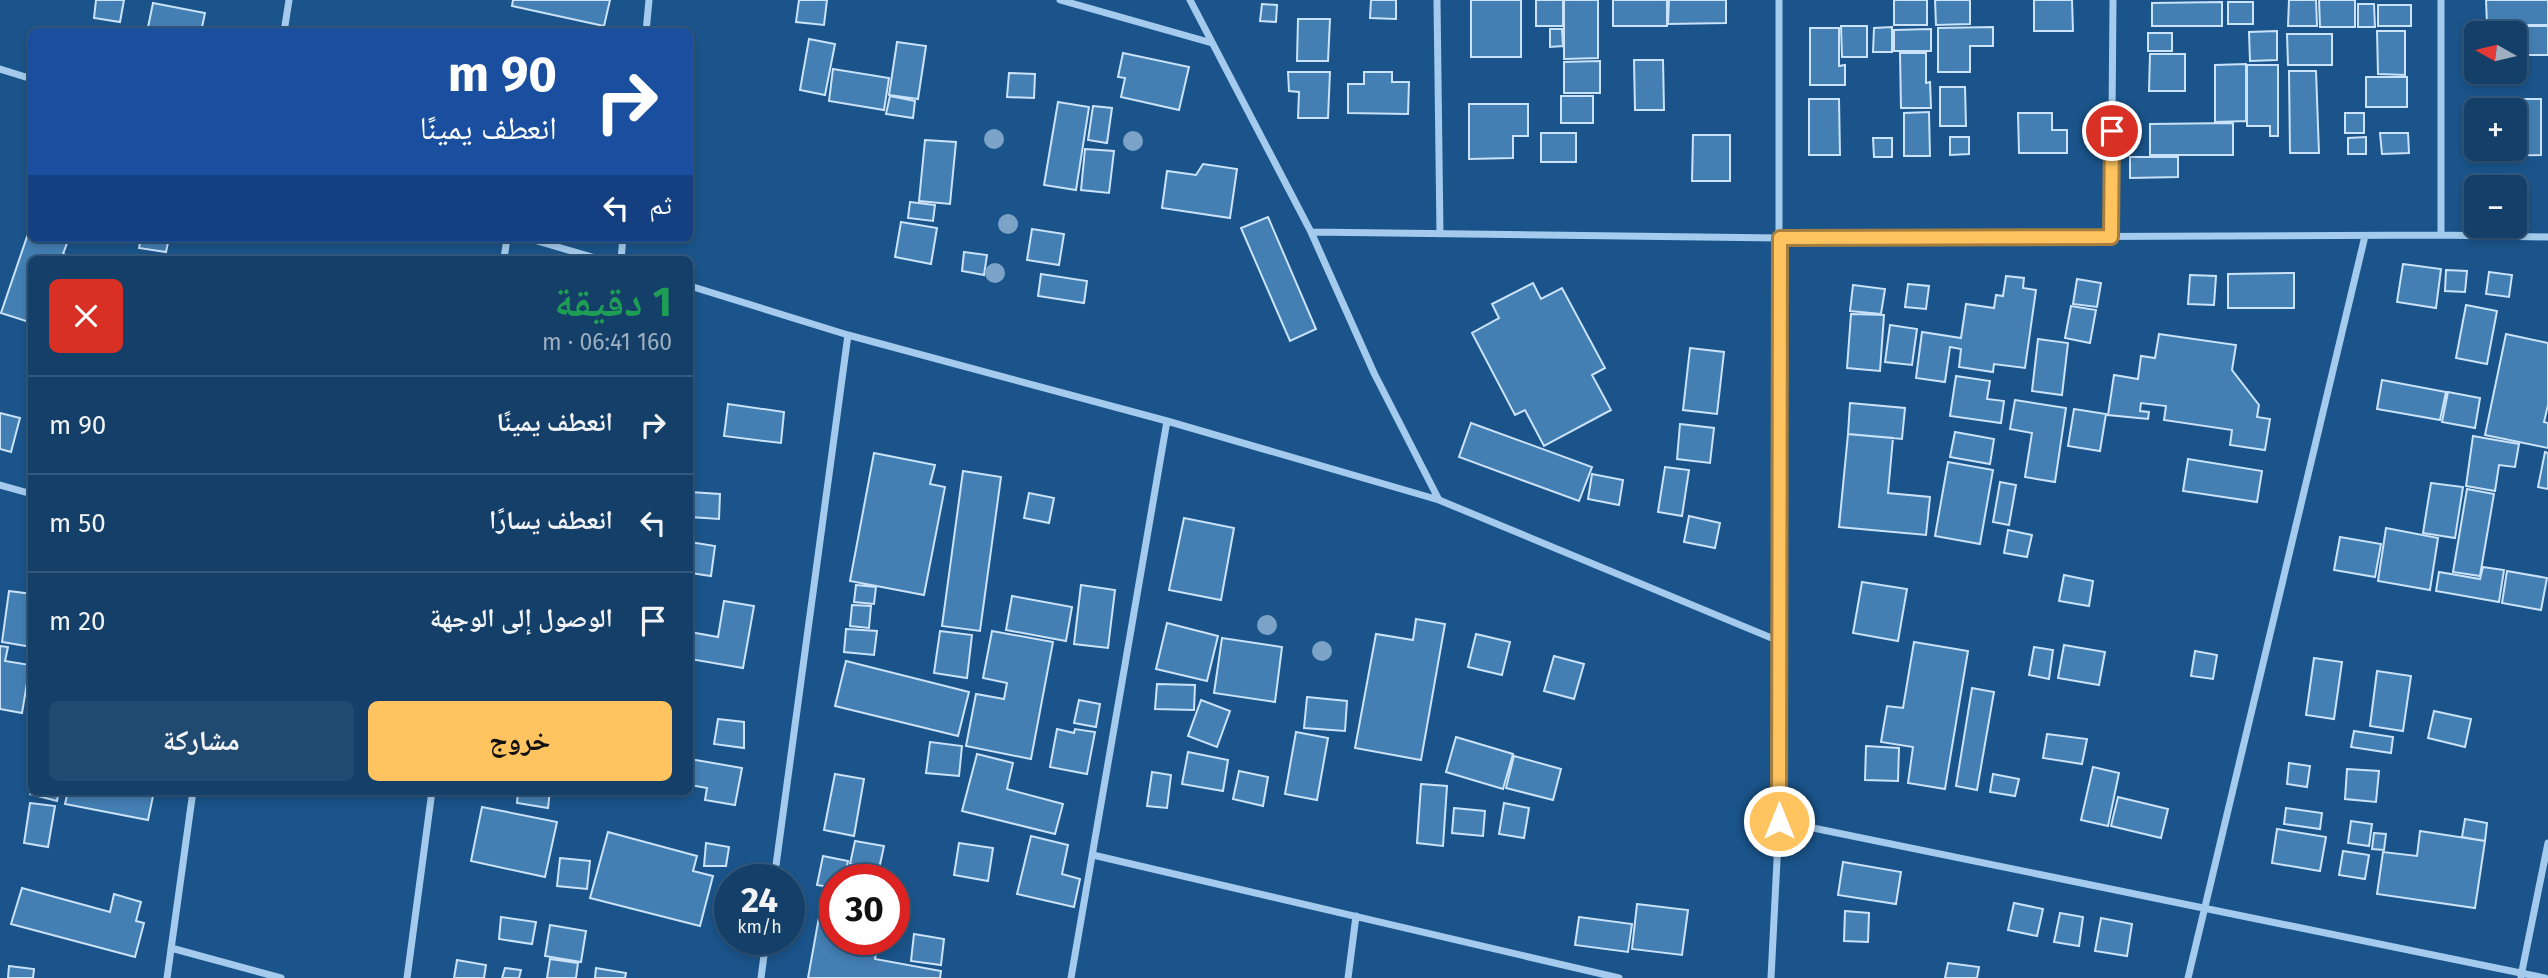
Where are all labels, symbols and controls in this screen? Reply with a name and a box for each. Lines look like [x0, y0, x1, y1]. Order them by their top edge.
north arrow [2464, 21, 2527, 84]
map controls [2464, 21, 2527, 238]
text: 90 m [448, 45, 557, 104]
icon: right [581, 56, 672, 147]
button: + [2464, 98, 2527, 161]
pin [2082, 101, 2142, 161]
text: انعطف يمينًا [419, 109, 557, 147]
icon: arrive [2093, 112, 2131, 150]
button: − [2464, 175, 2527, 238]
icon: left [597, 189, 635, 227]
text: ثم [649, 190, 672, 221]
text: 1 دقيقة [554, 277, 672, 327]
button: close [49, 279, 123, 353]
text: 160 m · 06:41 [542, 328, 672, 356]
icon: right [634, 406, 672, 444]
text: انعطف يمينًا [497, 407, 613, 438]
text: 90 m [49, 410, 106, 441]
icon: left [634, 504, 672, 542]
text: انعطف يسارًا [489, 505, 613, 536]
text: 50 m [49, 508, 106, 539]
icon: arrive [634, 602, 672, 640]
text: الوصول إلى الوجهة [430, 603, 613, 634]
text: 20 m [49, 606, 106, 637]
button: مشاركة [49, 701, 354, 781]
button: خروج [368, 701, 672, 781]
position arrow [1742, 784, 1816, 858]
speed limit sign: 30 [819, 864, 910, 955]
text: 24 [741, 879, 778, 921]
text: km/h [737, 916, 782, 938]

